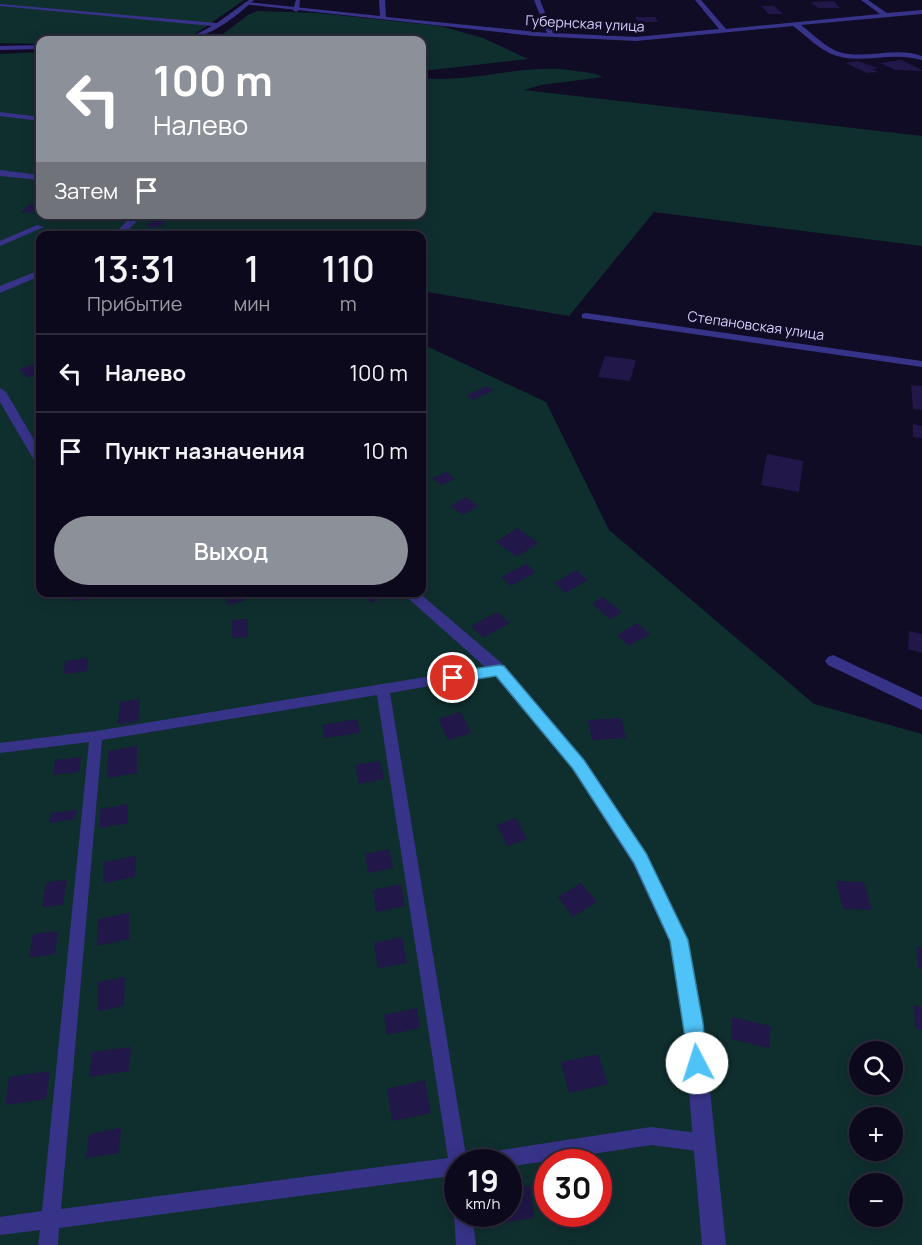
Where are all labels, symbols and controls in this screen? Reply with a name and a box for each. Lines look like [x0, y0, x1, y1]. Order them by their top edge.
street label: Губернская улица [525, 10, 645, 36]
text: 100 m [153, 51, 273, 109]
icon: left [54, 60, 132, 138]
text: Налево [153, 106, 248, 143]
icon: arrive [130, 174, 163, 207]
text: Затем [54, 176, 118, 206]
text: 13:31 [93, 244, 176, 293]
text: 1 [244, 244, 259, 293]
text: 110 [321, 244, 375, 293]
text: Прибытие [87, 290, 182, 317]
text: мин [233, 290, 270, 317]
text: m [340, 290, 357, 317]
street label: Степановская улица [687, 306, 825, 344]
icon: left [54, 357, 87, 390]
text: Налево [105, 358, 186, 388]
text: 100 m [350, 358, 408, 388]
icon: arrive [54, 435, 87, 468]
text: Пункт назначения [105, 436, 305, 466]
text: 10 m [363, 436, 408, 466]
button: Выход [54, 516, 408, 585]
pin [427, 652, 478, 703]
icon: arrive [436, 661, 469, 694]
position arrow [665, 1031, 729, 1095]
map controls [849, 1041, 903, 1227]
button: search [849, 1041, 903, 1095]
button: + [849, 1107, 903, 1161]
speed limit sign: 30 [534, 1149, 612, 1227]
text: 19 [467, 1160, 499, 1201]
button: − [849, 1173, 903, 1227]
text: km/h [466, 1193, 500, 1214]

